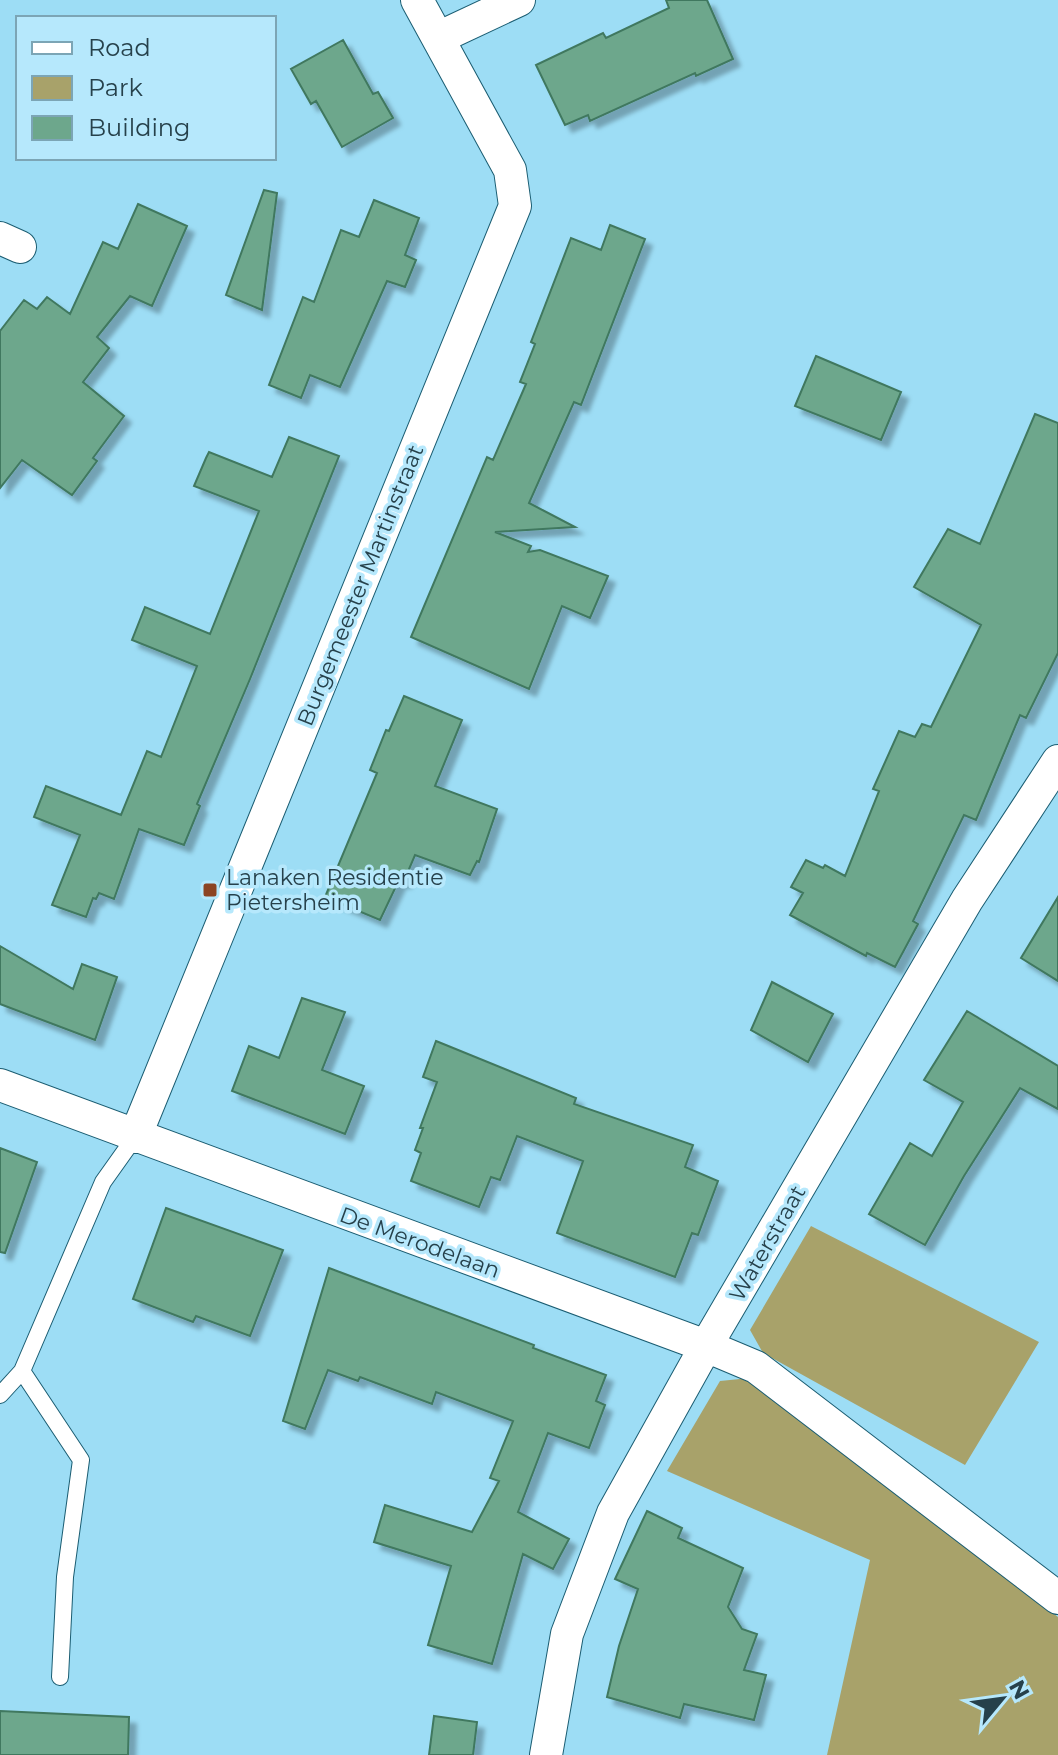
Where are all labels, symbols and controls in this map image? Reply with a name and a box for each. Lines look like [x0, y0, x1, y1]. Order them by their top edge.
legend [16, 16, 276, 160]
text: Road [88, 33, 151, 62]
text: Park [88, 73, 143, 102]
text: Building [88, 113, 191, 142]
street label: Burgemeester Martinstraat [292, 441, 429, 730]
place label: Lanaken Residentie Pietersheim [226, 864, 443, 916]
marker: Lanaken Residentie Pietersheim [201, 881, 219, 899]
street label: Waterstraat [723, 1180, 811, 1306]
street label: De Merodelaan [336, 1201, 504, 1284]
north arrow [962, 1659, 1042, 1739]
text: N [1003, 1675, 1035, 1704]

